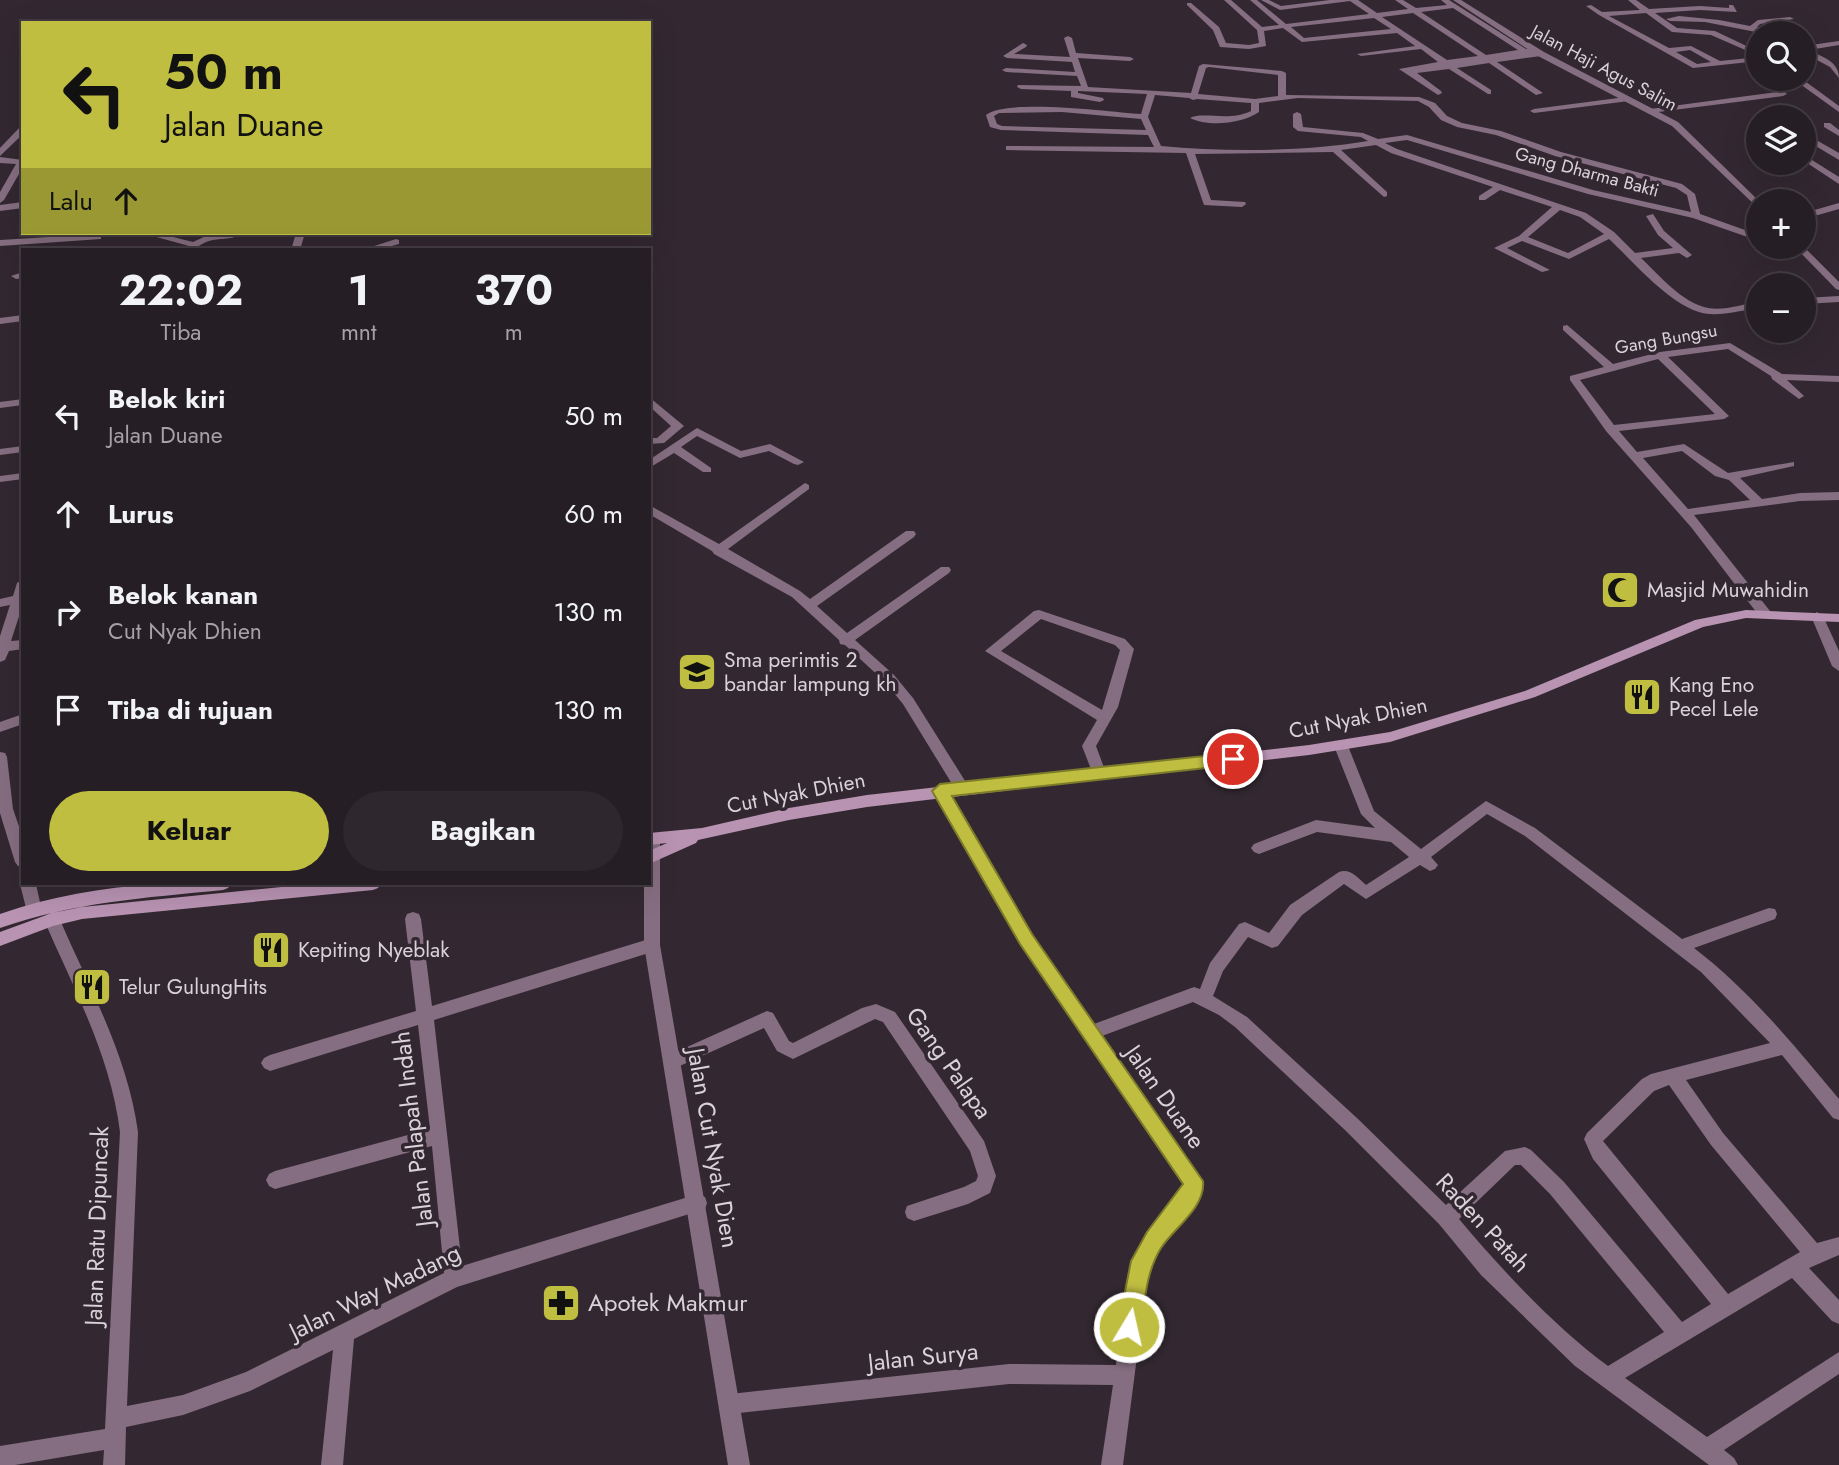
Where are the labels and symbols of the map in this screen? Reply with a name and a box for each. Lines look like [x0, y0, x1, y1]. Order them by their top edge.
street label: Jalan Haji Agus Salim [1524, 17, 1682, 118]
street label: Gang Dharma Bakti [1512, 140, 1662, 204]
street label: Gang Bungsu [1613, 317, 1719, 361]
mosque icon: Masjid Muwahidin [1599, 569, 1641, 611]
place label: Masjid Muwahidin [1647, 575, 1809, 605]
place label: Sma perimtis 2 bandar lampung kh [724, 645, 897, 699]
school or university icon: Sma perimtis 2 bandar lampung kh [676, 651, 718, 693]
place label: Kang Eno Pecel Lele [1669, 670, 1759, 724]
restaurant icon: Kang Eno Pecel Lele [1621, 676, 1663, 718]
street label: Cut Nyak Dhien [1286, 690, 1430, 746]
pin [1203, 729, 1263, 789]
street label: Cut Nyak Dhien [724, 765, 868, 821]
restaurant icon: Kepiting Nyeblak [250, 929, 292, 971]
place label: Kepiting Nyeblak [298, 935, 450, 965]
restaurant icon: Telur GulungHits [71, 966, 113, 1008]
place label: Telur GulungHits [119, 972, 267, 1002]
street label: Gang Palapa [898, 999, 1001, 1126]
street label: Jalan Palapah Indah [383, 1029, 442, 1232]
street label: Jalan Duane [1115, 1035, 1214, 1156]
street label: Jalan Cut Nyak Dien [678, 1042, 748, 1250]
street label: Jalan Ratu Dipuncak [75, 1125, 117, 1329]
street label: Raden Patah [1428, 1165, 1539, 1280]
street label: Jalan Way Madang [280, 1235, 467, 1350]
pharmacy icon: Apotek Makmur [540, 1282, 582, 1324]
place label: Apotek Makmur [588, 1285, 748, 1320]
position arrow [1092, 1290, 1166, 1364]
street label: Jalan Surya [863, 1333, 980, 1380]

